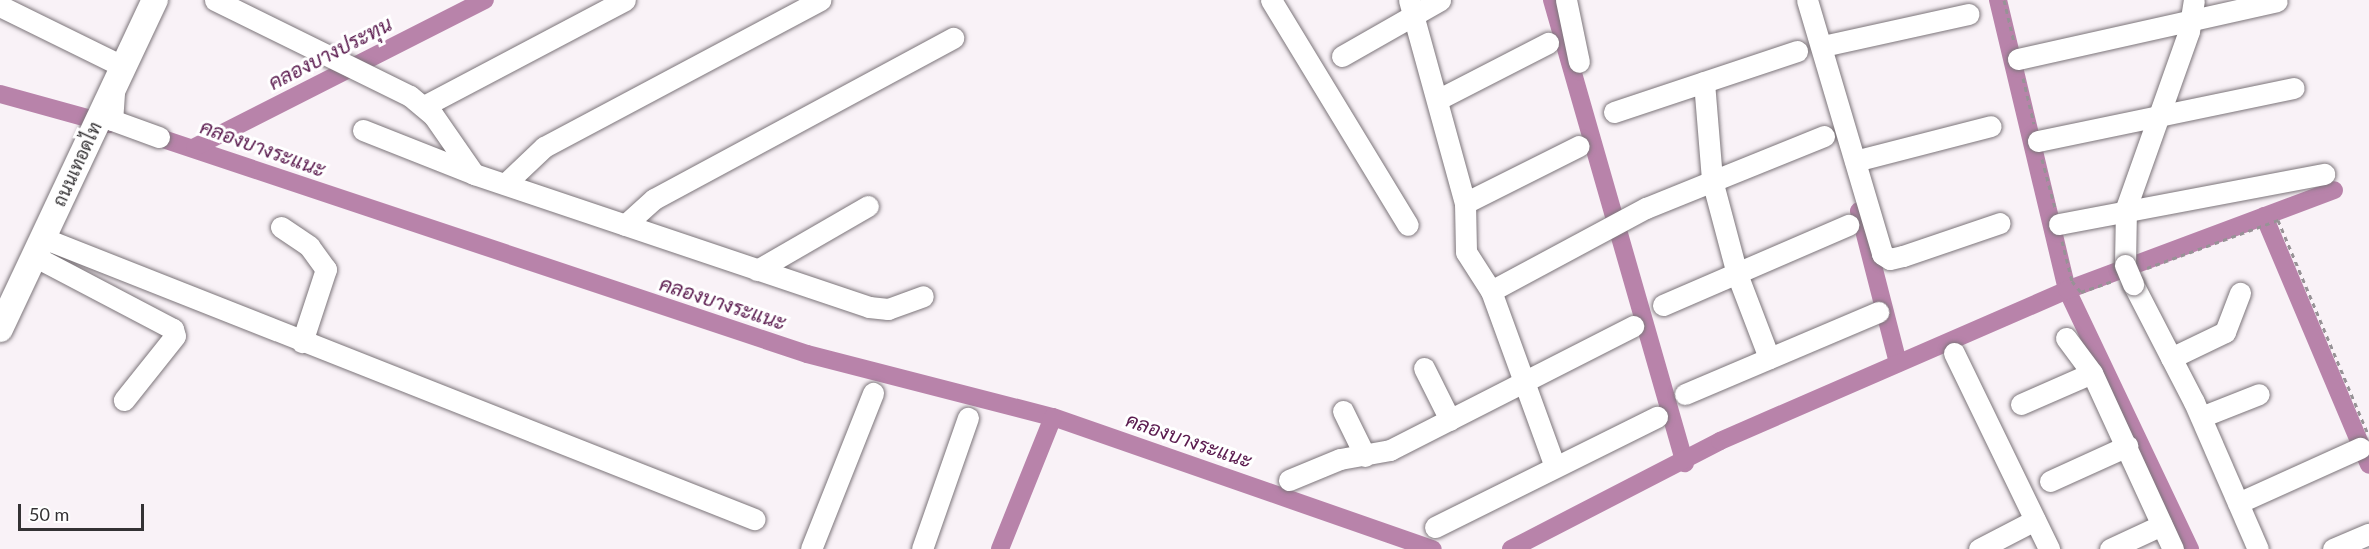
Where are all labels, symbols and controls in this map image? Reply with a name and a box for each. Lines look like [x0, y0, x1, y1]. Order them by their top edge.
water label: คลองบางประทุน [264, 12, 396, 94]
water label: คลองบางระแนะ [197, 114, 329, 182]
street label: ถนนเทอดไท [48, 118, 106, 210]
water label: คลองบางระแนะ [657, 271, 789, 335]
water label: คลองบางระแนะ [1123, 407, 1255, 473]
scale bar [21, 492, 147, 530]
text: 50 m [29, 503, 69, 525]

